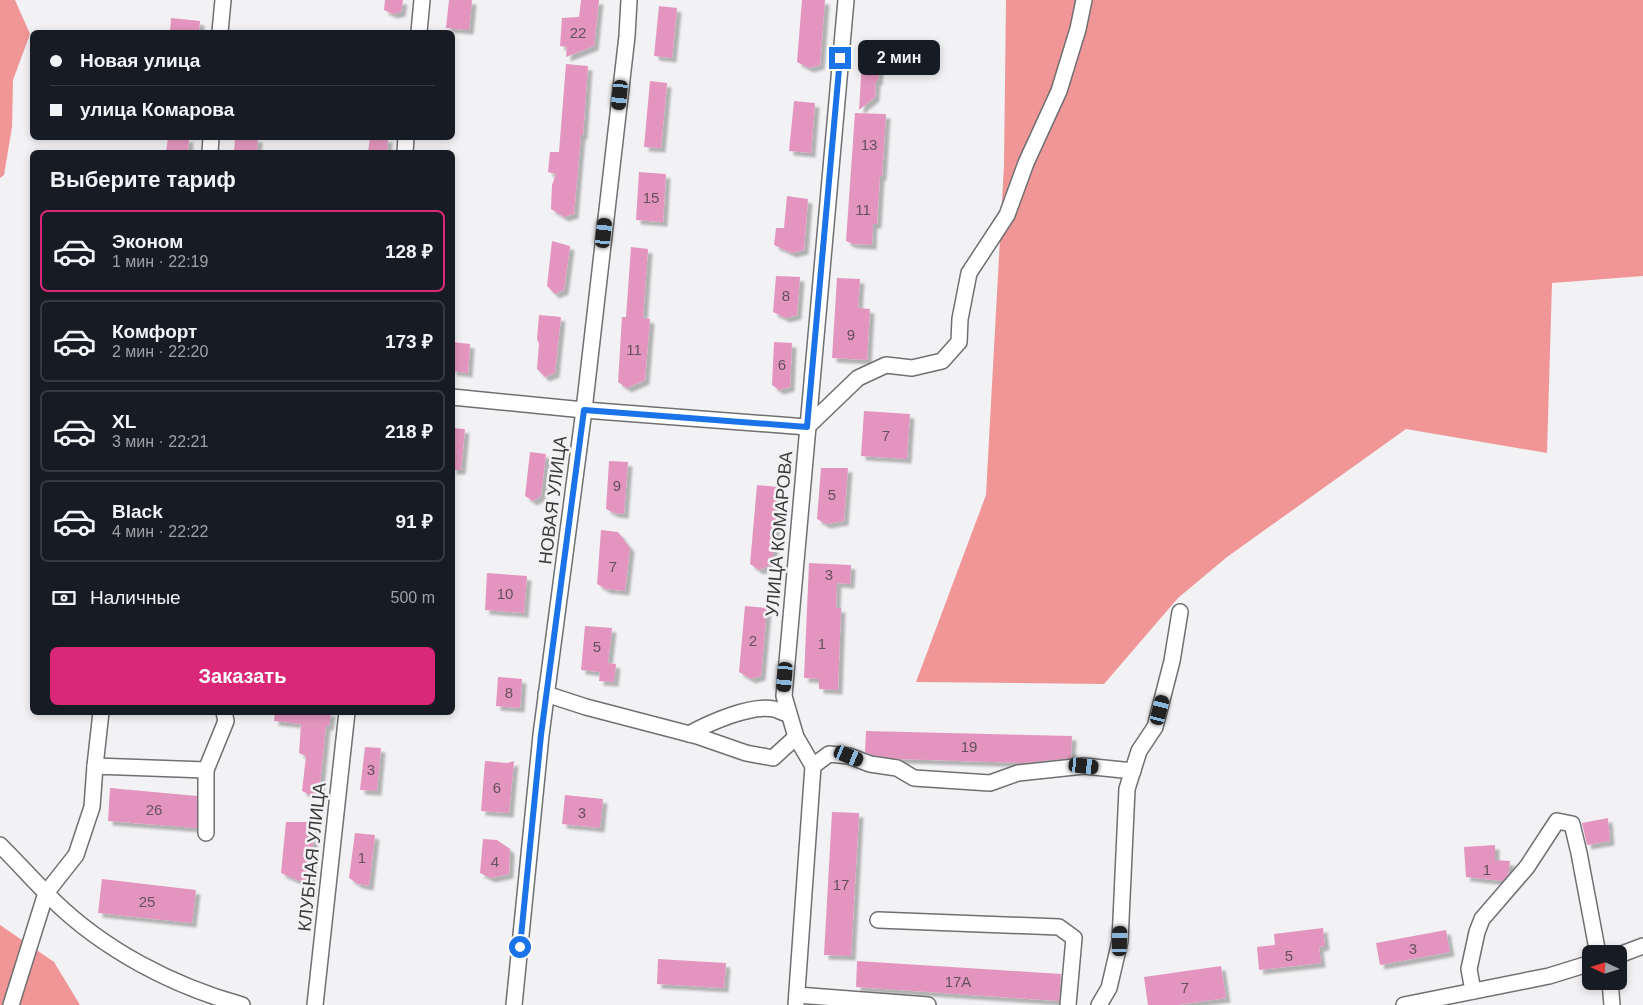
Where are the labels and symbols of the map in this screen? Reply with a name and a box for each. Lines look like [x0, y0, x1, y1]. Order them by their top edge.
house number: 22 [570, 24, 586, 41]
callout: 2 мин [858, 40, 940, 76]
route end [829, 47, 851, 69]
car [610, 79, 629, 111]
house number: 13 [861, 136, 877, 153]
house number: 15 [643, 189, 659, 206]
house number: 11 [855, 201, 871, 218]
car [594, 217, 613, 249]
house number: 8 [782, 287, 790, 304]
house number: 9 [847, 326, 855, 343]
house number: 11 [626, 341, 642, 358]
house number: 6 [778, 356, 786, 373]
house number: 7 [882, 427, 890, 444]
street label: НОВАЯ УЛИЦА [535, 435, 571, 565]
street label: УЛИЦА КОМАРОВА [762, 450, 796, 618]
house number: 9 [613, 477, 621, 494]
house number: 5 [828, 486, 836, 503]
house number: 7 [609, 558, 617, 575]
house number: 3 [825, 566, 833, 583]
house number: 10 [497, 585, 513, 602]
house number: 2 [749, 632, 757, 649]
house number: 1 [818, 635, 826, 652]
house number: 5 [593, 638, 601, 655]
car [776, 661, 793, 693]
house number: 8 [505, 684, 513, 701]
car [1149, 694, 1170, 726]
house number: 19 [961, 738, 977, 755]
car [832, 743, 865, 769]
car [1068, 757, 1099, 775]
house number: 3 [367, 761, 375, 778]
house number: 6 [493, 779, 501, 796]
street label: КЛУБНАЯ УЛИЦА [294, 782, 330, 932]
house number: 26 [146, 801, 162, 818]
house number: 3 [578, 804, 586, 821]
house number: 1 [358, 849, 366, 866]
house number: 4 [491, 853, 499, 870]
house number: 1 [1483, 861, 1491, 878]
house number: 17 [833, 876, 849, 893]
house number: 25 [139, 893, 155, 910]
car [1111, 926, 1128, 956]
route start [509, 936, 531, 958]
house number: 3 [1409, 940, 1417, 957]
north arrow [1582, 945, 1628, 990]
house number: 5 [1285, 947, 1293, 964]
house number: 17А [945, 973, 971, 990]
house number: 7 [1181, 979, 1189, 996]

